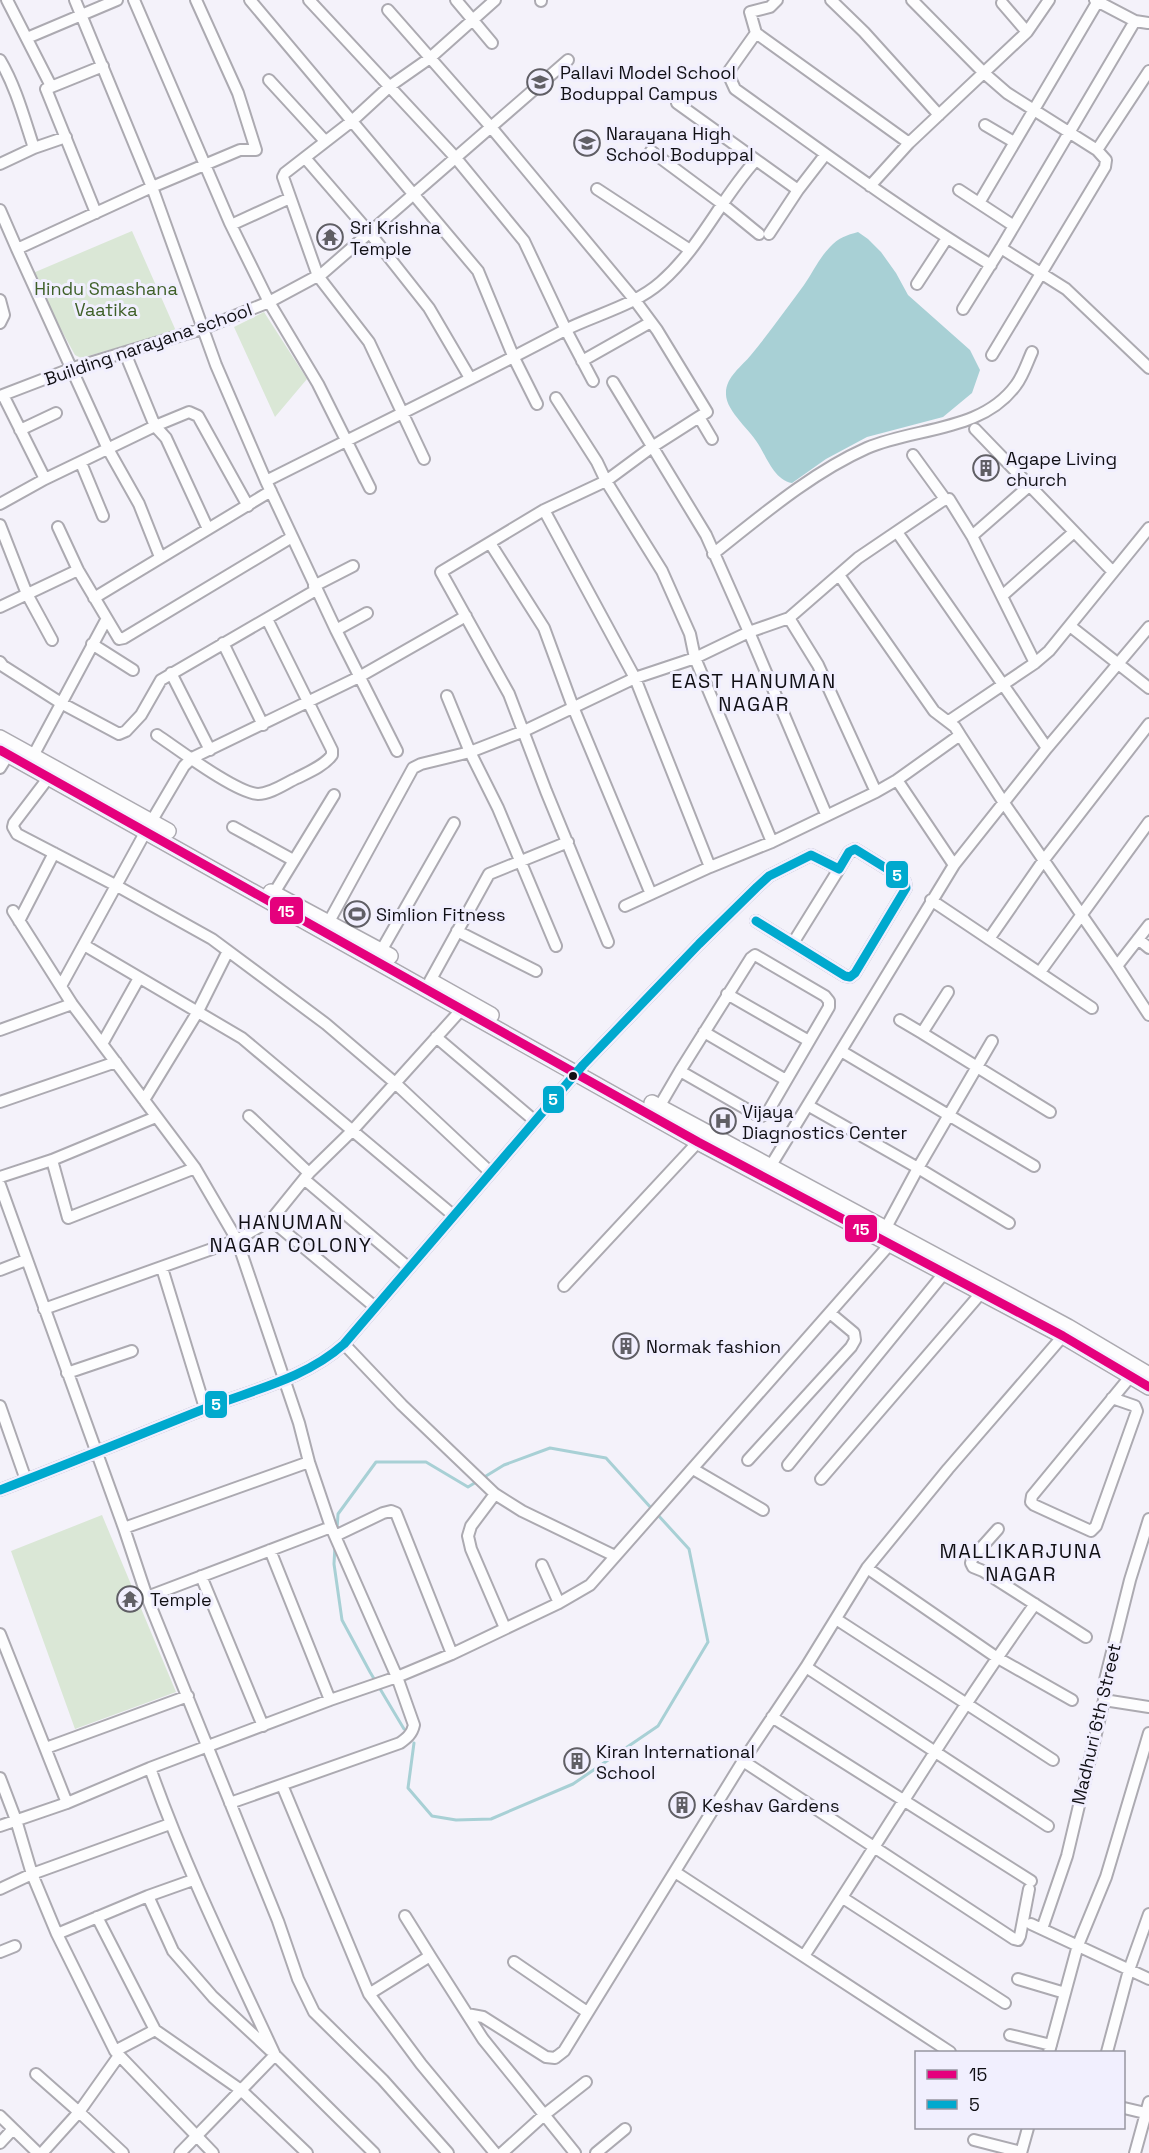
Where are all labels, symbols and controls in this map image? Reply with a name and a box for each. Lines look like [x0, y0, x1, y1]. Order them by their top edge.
place label: Pallavi Model School Boduppal Campus [560, 61, 736, 105]
school or university icon: Pallavi Model School Boduppal Campus [525, 67, 555, 97]
place label: Narayana High School Boduppal [606, 122, 754, 166]
school or university icon: Narayana High School Boduppal [572, 128, 602, 158]
place label: Sri Krishna Temple [350, 216, 441, 260]
temple icon: Sri Krishna Temple [315, 222, 345, 252]
park label: Hindu Smashana Vaatika [34, 277, 178, 321]
street label: Building narayana school [41, 298, 255, 390]
place label: Agape Living church [1006, 447, 1117, 491]
building icon: Agape Living church [971, 453, 1001, 483]
district label: EAST HANUMAN NAGAR [671, 668, 837, 717]
line badge: 5 [885, 860, 909, 889]
text: 5 [892, 865, 902, 886]
line badge: 15 [269, 896, 304, 925]
sports icon: Simlion Fitness [342, 899, 372, 929]
text: 15 [278, 901, 295, 922]
place label: Simlion Fitness [376, 903, 506, 926]
unlabelled marker [567, 1070, 579, 1082]
line badge: 5 [542, 1085, 565, 1114]
text: 5 [548, 1089, 558, 1110]
place label: Vijaya Diagnostics Center [742, 1100, 908, 1144]
hospital icon: Vijaya Diagnostics Center [708, 1106, 738, 1136]
district label: HANUMAN NAGAR COLONY [210, 1209, 372, 1258]
line badge: 15 [844, 1214, 878, 1243]
text: 15 [853, 1219, 870, 1240]
building icon: Normak fashion [611, 1331, 641, 1361]
place label: Normak fashion [646, 1335, 781, 1358]
line badge: 5 [204, 1390, 228, 1419]
text: 5 [211, 1394, 221, 1415]
district label: MALLIKARJUNA NAGAR [939, 1538, 1103, 1587]
temple icon: Temple [115, 1584, 145, 1614]
place label: Temple [150, 1588, 212, 1611]
street label: Madhuri 6th Street [1066, 1641, 1126, 1807]
place label: Kiran International School [596, 1740, 755, 1784]
building icon: Kiran International School [562, 1746, 592, 1776]
building icon: Keshav Gardens [667, 1790, 697, 1820]
place label: Keshav Gardens [702, 1794, 839, 1817]
legend [915, 2051, 1125, 2129]
text: 15 [969, 2063, 987, 2086]
text: 5 [969, 2093, 980, 2116]

